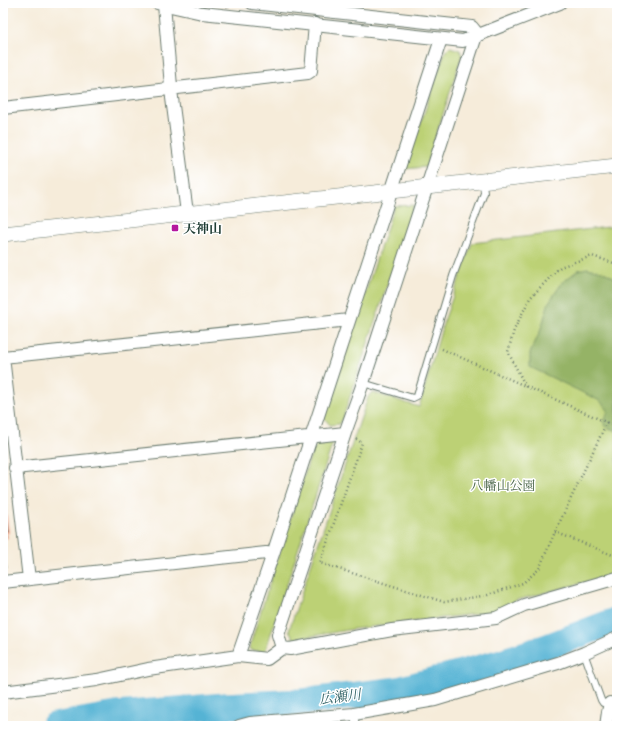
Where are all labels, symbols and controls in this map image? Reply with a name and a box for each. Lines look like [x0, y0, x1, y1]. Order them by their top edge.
place label: 天神山 [183, 221, 222, 236]
marker: 天神山 [170, 223, 180, 233]
park label: 八幡山公園 [470, 478, 536, 493]
water label: 広瀬川 [318, 686, 364, 708]

